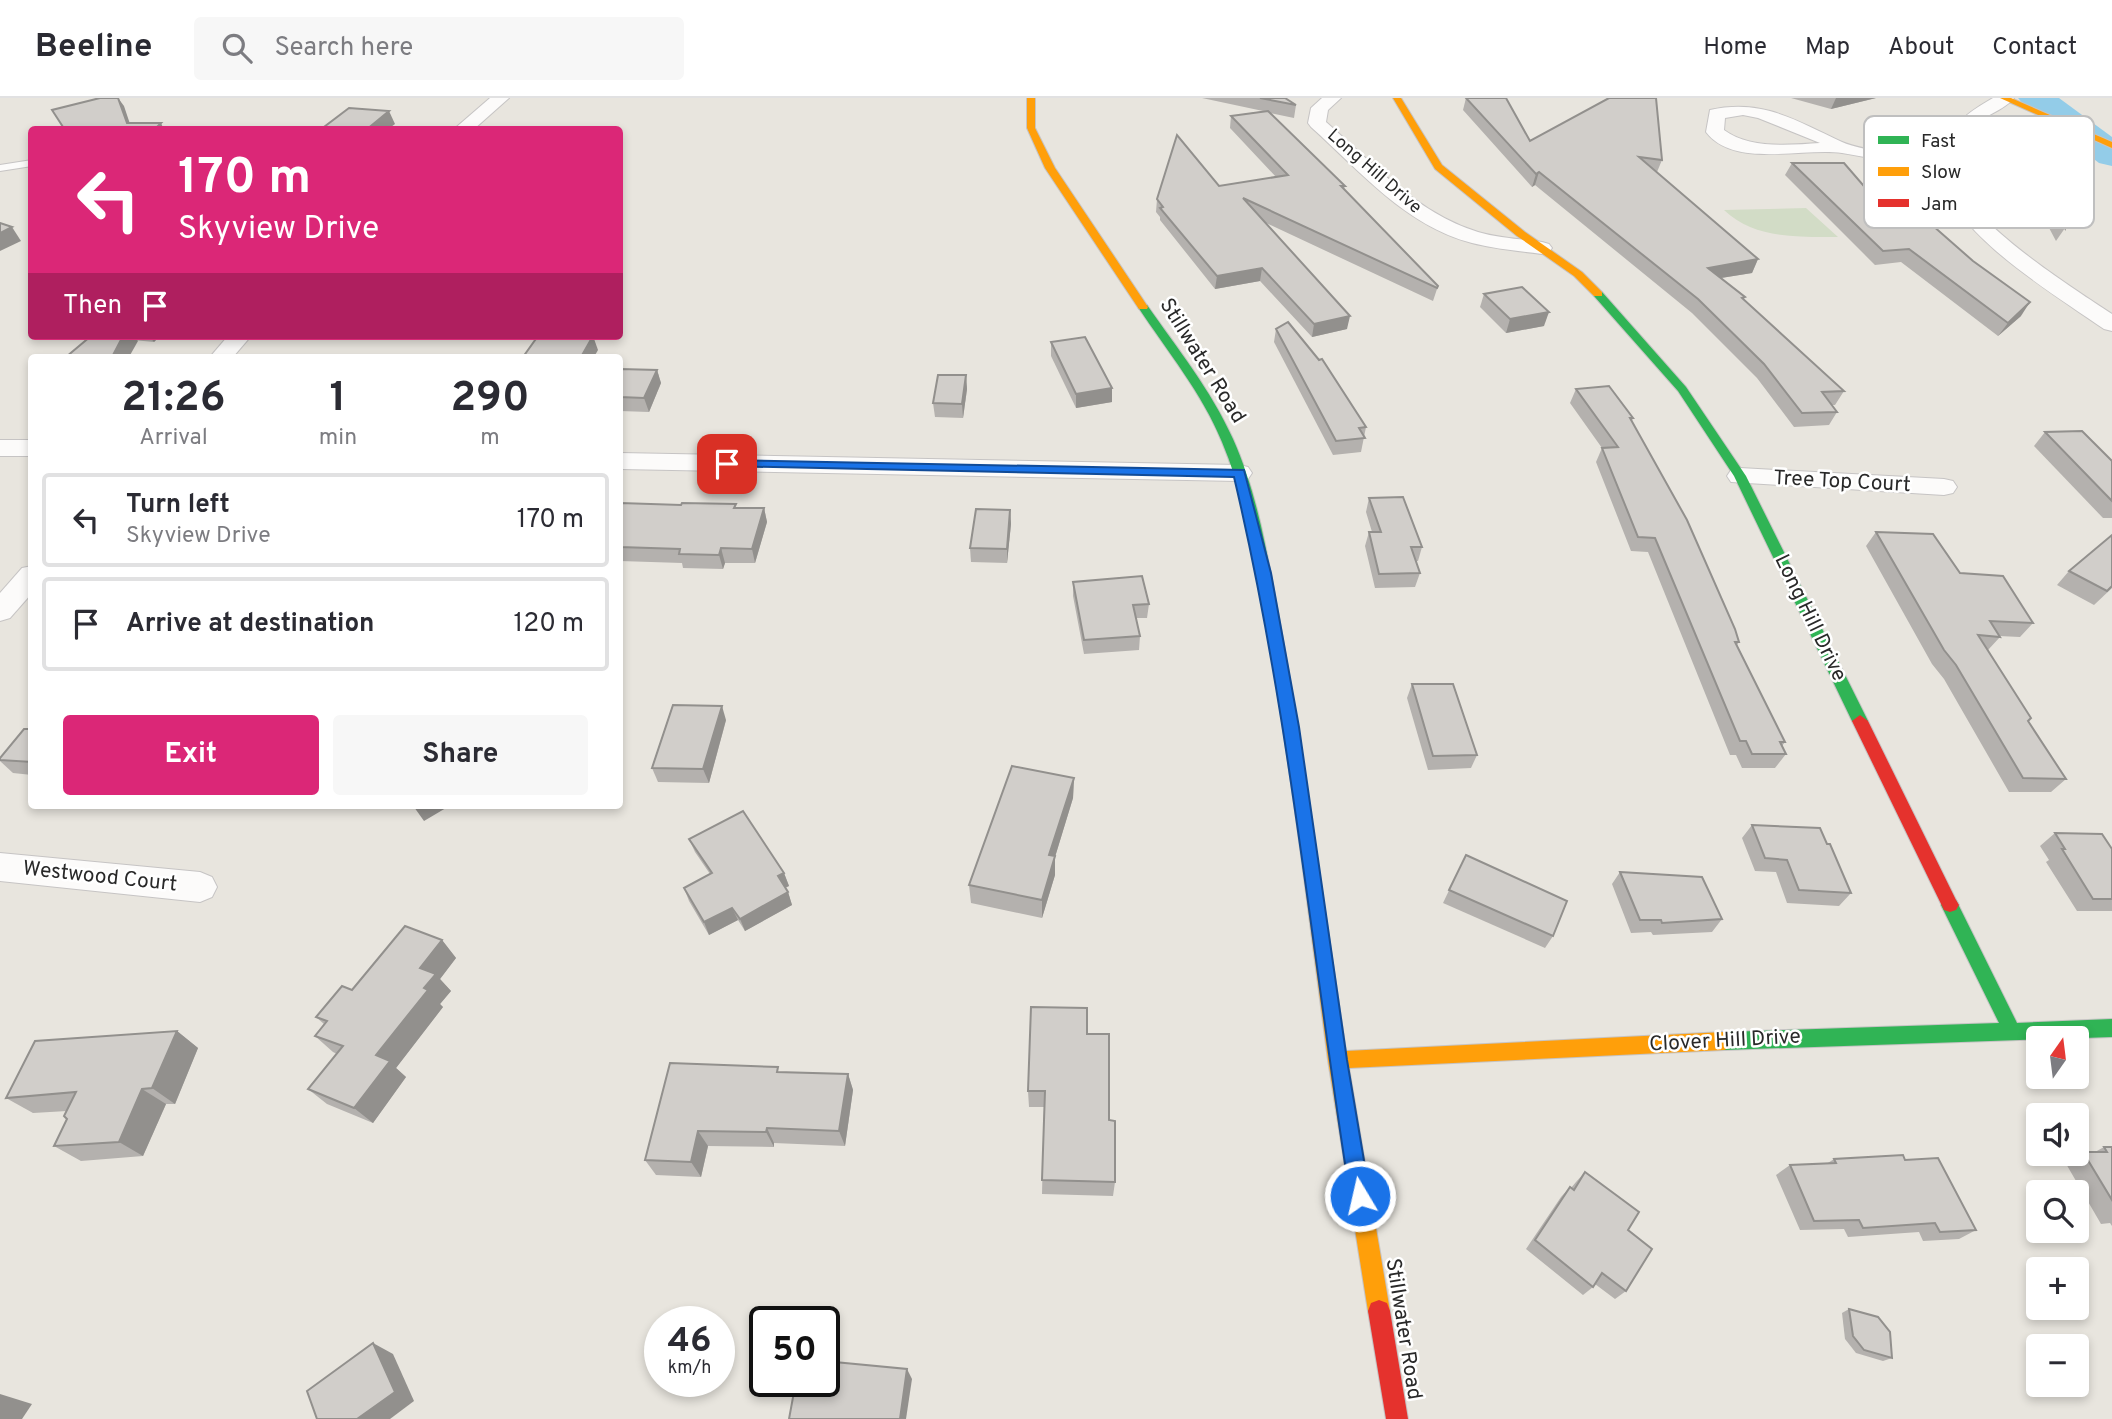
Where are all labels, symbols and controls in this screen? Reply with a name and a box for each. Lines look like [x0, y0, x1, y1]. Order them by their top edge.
search box [194, 17, 684, 80]
text: Beeline [35, 27, 152, 69]
icon: search [218, 29, 256, 67]
text: Search here [274, 32, 413, 65]
text: Home [1703, 33, 1767, 63]
text: Map [1805, 33, 1850, 63]
text: About [1888, 33, 1954, 63]
text: Contact [1992, 33, 2077, 63]
legend [1864, 116, 2094, 228]
street label: Long Hill Drive [1322, 125, 1426, 219]
text: Fast [1921, 130, 1956, 154]
text: 170 m [178, 149, 311, 211]
icon: left [63, 154, 154, 245]
text: Slow [1921, 161, 1961, 185]
text: Jam [1921, 193, 1958, 217]
text: Skyview Drive [178, 210, 379, 250]
icon: arrive [136, 287, 174, 325]
text: Then [63, 290, 122, 323]
street label: Stillwater Road [1153, 293, 1251, 429]
text: 21:26 [121, 373, 226, 426]
text: 1 [330, 373, 346, 426]
text: 290 [450, 373, 530, 426]
text: Arrival [139, 424, 208, 453]
text: min [319, 424, 357, 453]
text: m [480, 424, 500, 453]
pin [697, 434, 757, 494]
icon: arrive [708, 445, 746, 483]
street label: Tree Top Court [1773, 465, 1911, 499]
text: Turn left [126, 489, 230, 522]
icon: left [67, 501, 105, 539]
text: 170 m [517, 504, 584, 537]
text: Skyview Drive [126, 522, 271, 551]
street label: Long Hill Drive [1768, 550, 1852, 686]
icon: arrive [67, 605, 105, 643]
text: Arrive at destination [126, 608, 374, 641]
text: 120 m [514, 608, 584, 641]
button: Exit [63, 715, 319, 795]
button: Share [333, 715, 588, 795]
street label: Westwood Court [22, 855, 178, 899]
street label: Clover Hill Drive [1649, 1024, 1801, 1058]
north arrow [2026, 1026, 2090, 1088]
map controls [2026, 1026, 2089, 1397]
button: sound [2026, 1103, 2089, 1166]
position arrow [1323, 1159, 1397, 1233]
button: search [2026, 1180, 2089, 1243]
street label: Stillwater Road [1379, 1256, 1427, 1402]
button: + [2026, 1257, 2089, 1320]
speed limit sign: 50 [749, 1306, 840, 1397]
text: 46 [668, 1320, 712, 1364]
button: − [2026, 1334, 2089, 1397]
text: km/h [668, 1357, 711, 1380]

